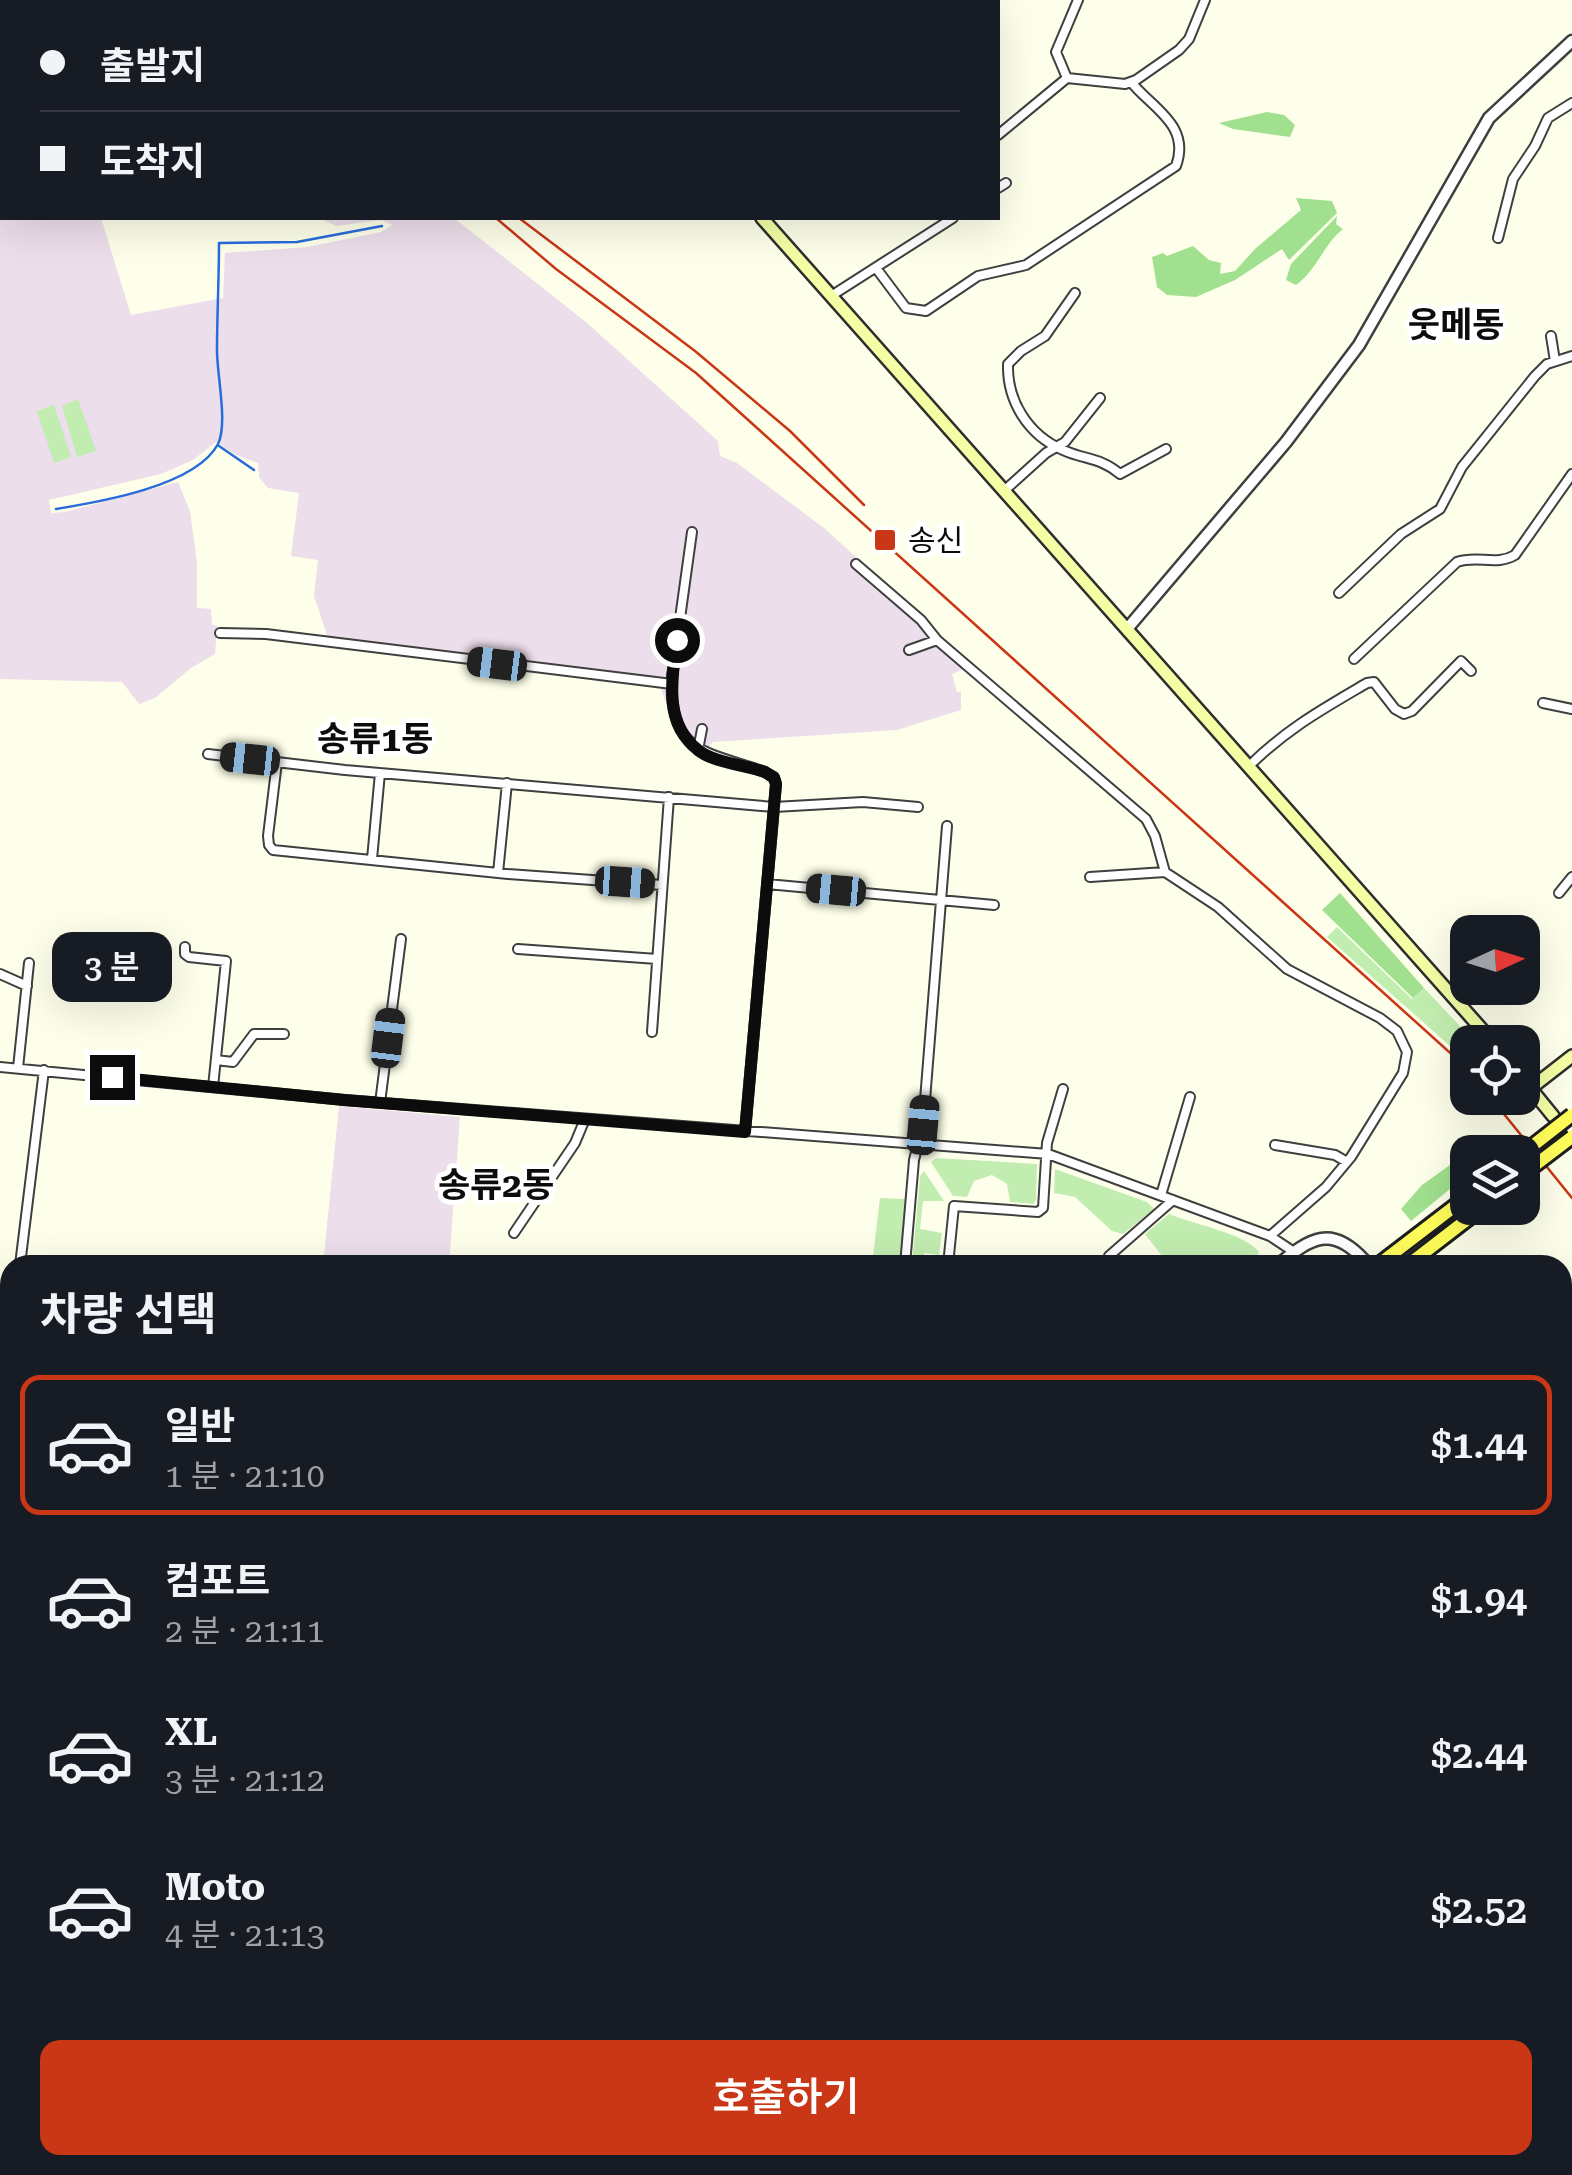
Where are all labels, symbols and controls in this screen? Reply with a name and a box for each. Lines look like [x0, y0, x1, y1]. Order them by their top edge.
text: 출발지 [100, 44, 205, 88]
text: 도착지 [100, 140, 205, 184]
district label: 웃메동 [1408, 305, 1504, 346]
place label: 송신 [908, 523, 963, 558]
marker: 송신 [872, 527, 898, 553]
route start [655, 618, 700, 663]
car [465, 645, 529, 683]
district label: 송류1동 [317, 719, 433, 760]
car [219, 741, 281, 777]
car [594, 865, 656, 899]
car [805, 872, 867, 908]
north arrow [1450, 915, 1540, 1005]
map controls [1450, 915, 1540, 1225]
callout: 3 분 [52, 932, 172, 1002]
text: 3 분 [84, 948, 140, 986]
car [369, 1006, 407, 1070]
button: locate [1450, 1025, 1540, 1115]
route end [90, 1055, 135, 1100]
car [905, 1094, 941, 1156]
button: layers [1450, 1135, 1540, 1225]
district label: 송류2동 [438, 1165, 554, 1206]
text: 차량 선택 [40, 1288, 217, 1341]
icon: car [45, 1400, 135, 1490]
text: 일반 [165, 1404, 235, 1448]
text: $1.44 [1431, 1423, 1527, 1467]
text: 1 분 · 21:10 [165, 1457, 325, 1495]
icon: car [45, 1555, 135, 1645]
text: 컴포트 [165, 1559, 270, 1603]
text: $1.94 [1431, 1578, 1527, 1622]
text: 2 분 · 21:11 [165, 1612, 325, 1650]
icon: car [45, 1710, 135, 1800]
text: XL [165, 1710, 217, 1754]
text: $2.44 [1431, 1733, 1527, 1777]
text: 3 분 · 21:12 [165, 1761, 325, 1799]
icon: car [45, 1865, 135, 1955]
text: Moto [165, 1865, 265, 1909]
text: $2.52 [1431, 1888, 1527, 1932]
text: 4 분 · 21:13 [165, 1916, 325, 1954]
button: 호출하기 [40, 2040, 1532, 2155]

